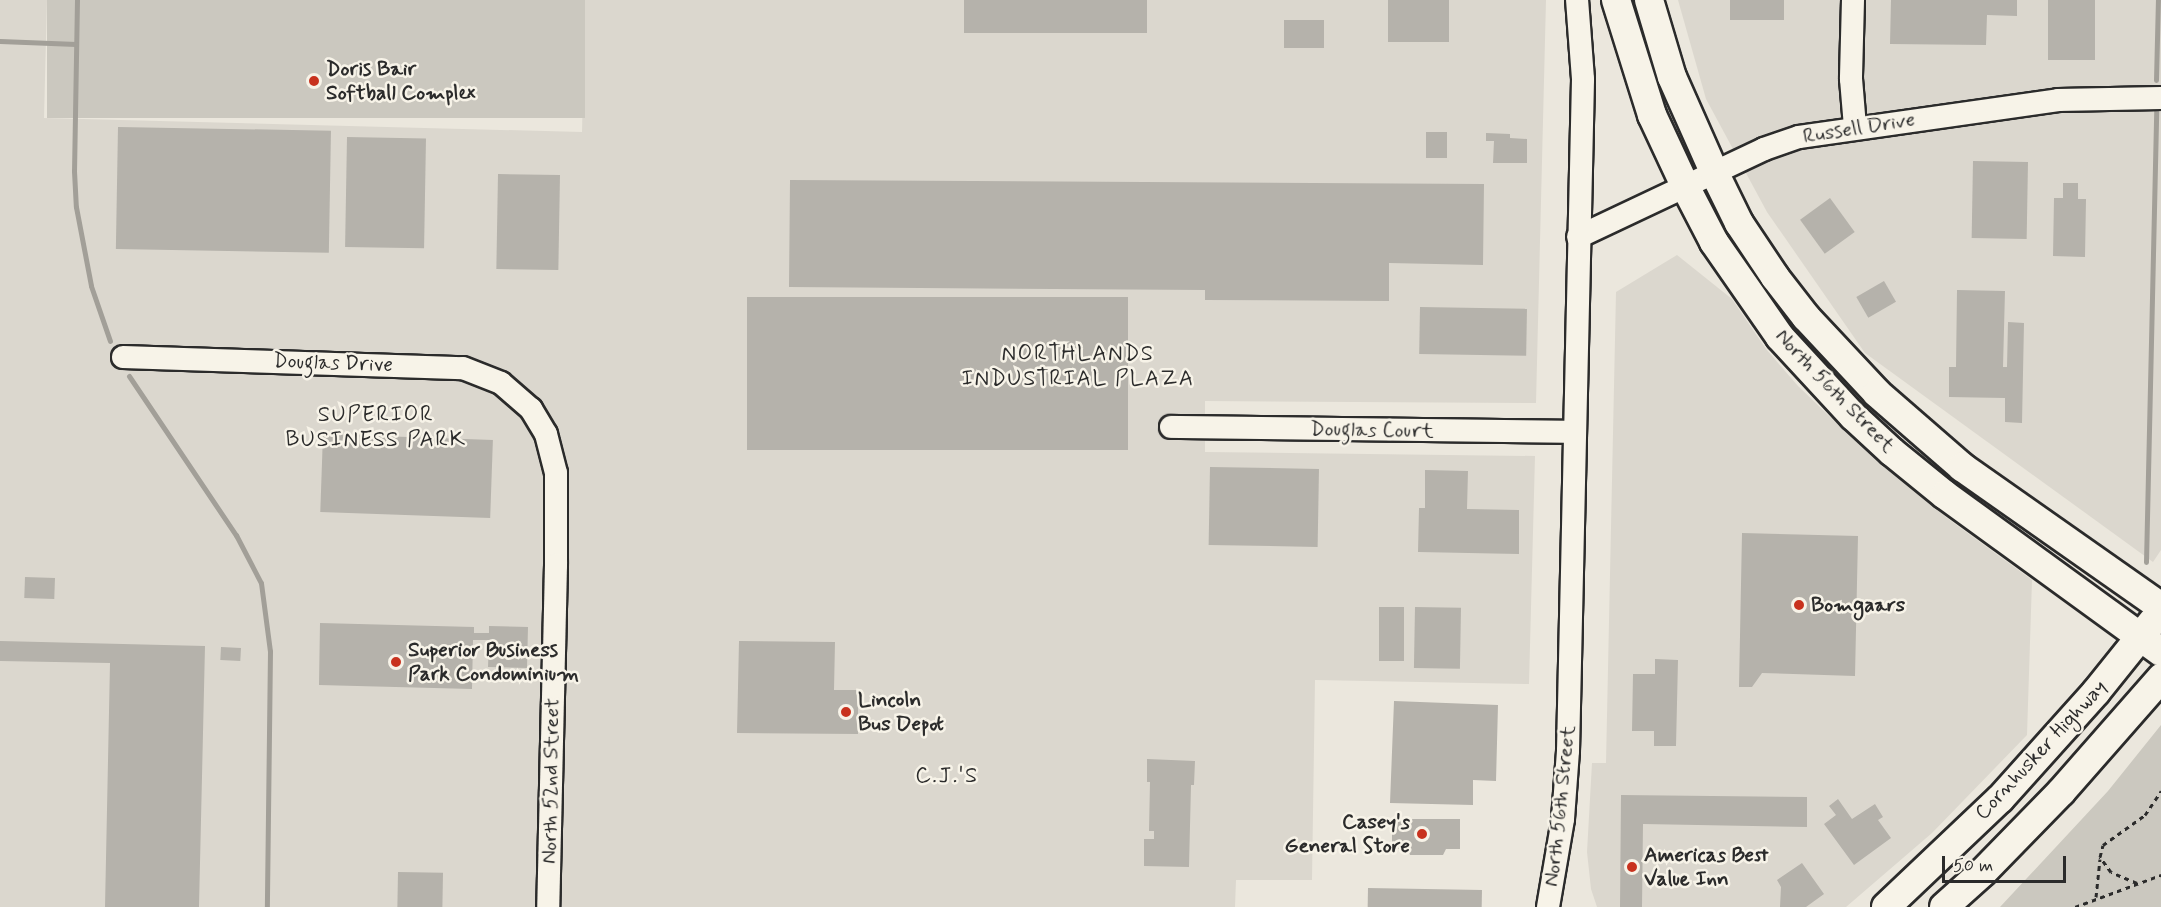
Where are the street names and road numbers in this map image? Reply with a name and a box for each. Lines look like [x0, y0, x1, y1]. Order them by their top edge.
street label: Russell Drive [1802, 107, 1916, 149]
street label: North 56th Street [1770, 324, 1900, 458]
street label: Douglas Drive [273, 348, 393, 378]
street label: Douglas Court [1310, 416, 1434, 444]
street label: Cornhusker Highway [1969, 674, 2113, 826]
street label: North 52nd Street [537, 698, 565, 864]
street label: North 56th Street [1539, 724, 1581, 888]

